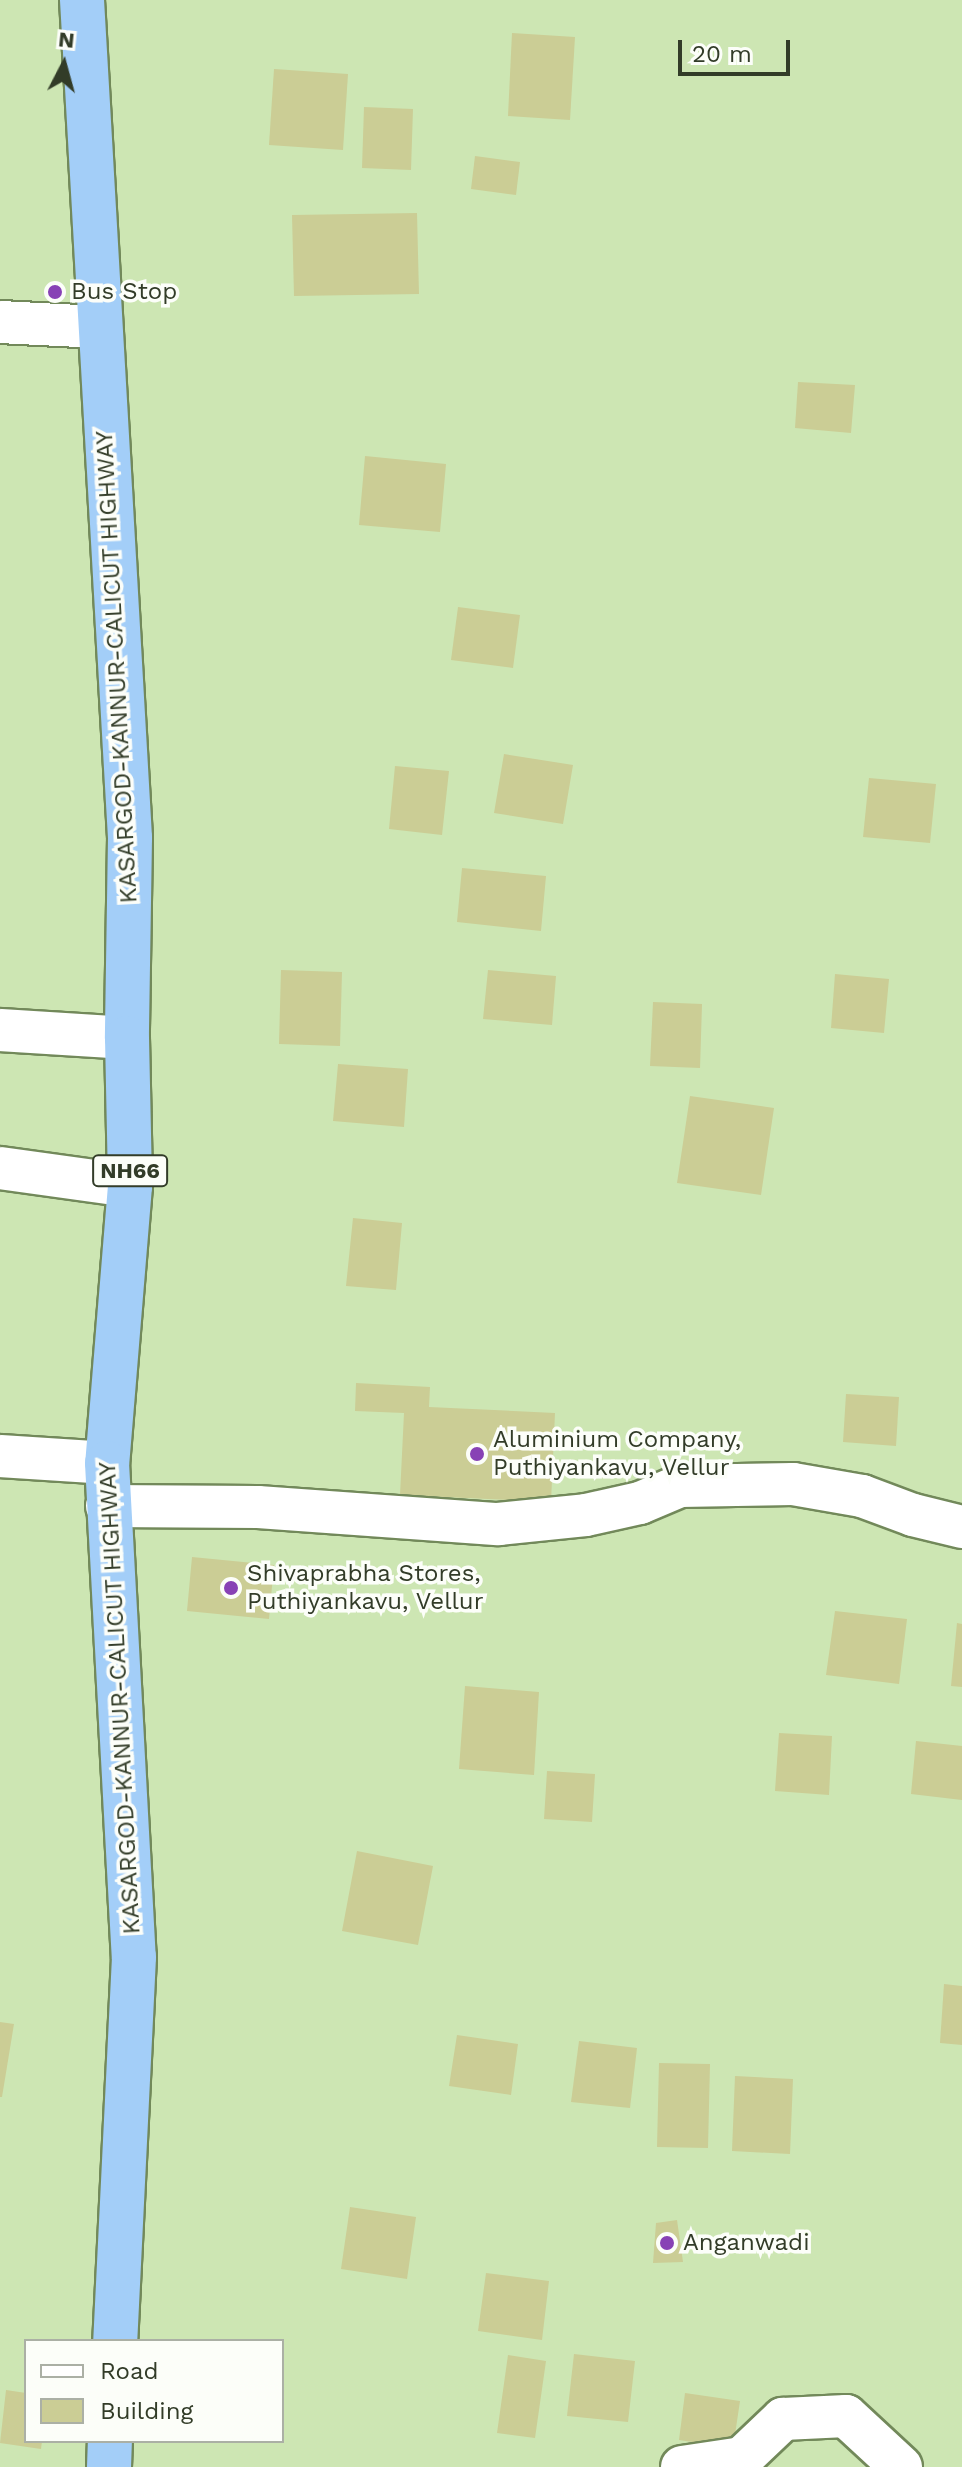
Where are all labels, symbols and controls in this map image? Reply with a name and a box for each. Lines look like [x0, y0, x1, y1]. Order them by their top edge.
north arrow [24, 24, 104, 104]
scale bar [682, 24, 794, 74]
text: N [57, 26, 76, 53]
text: 20 m [692, 40, 752, 68]
place label: Bus Stop [71, 278, 177, 306]
marker: Bus Stop [46, 283, 64, 301]
street label: KASARGOD-KANNUR-CALICUT HIGHWAY [90, 430, 144, 904]
road number: NH66 [92, 1153, 168, 1189]
place label: Aluminium Company, Puthiyankavu, Vellur [493, 1426, 741, 1482]
marker: Aluminium Company, Puthiyankavu, Vellur [468, 1445, 486, 1463]
street label: KASARGOD-KANNUR-CALICUT HIGHWAY [93, 1461, 147, 1935]
place label: Shivaprabha Stores, Puthiyankavu, Vellur [247, 1560, 484, 1616]
marker: Shivaprabha Stores, Puthiyankavu, Vellur [222, 1579, 240, 1597]
place label: Anganwadi [683, 2229, 810, 2257]
marker: Anganwadi [658, 2234, 676, 2252]
legend [24, 2339, 284, 2443]
text: Road [100, 2357, 159, 2385]
text: Building [100, 2397, 193, 2425]

